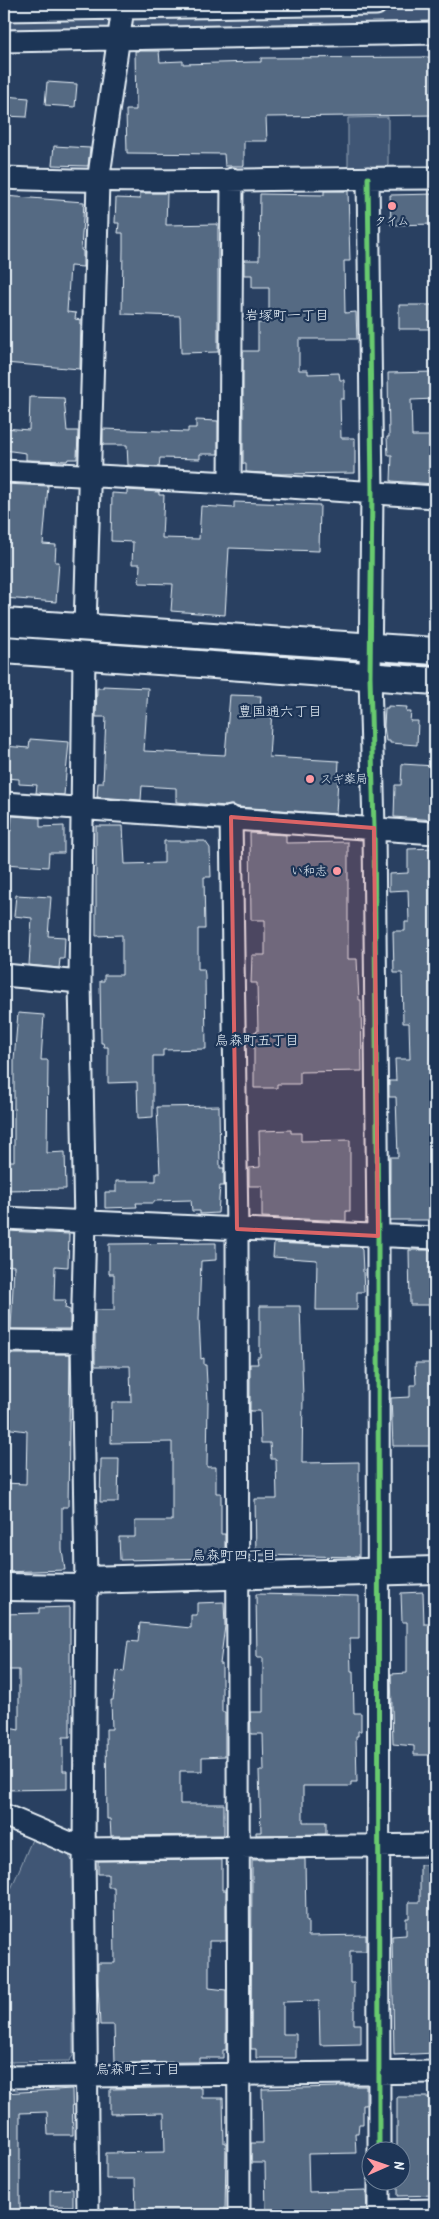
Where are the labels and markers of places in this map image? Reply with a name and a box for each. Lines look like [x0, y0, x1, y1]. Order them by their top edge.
marker: タイム [386, 200, 398, 212]
place label: タイム [374, 212, 410, 231]
place label: スギ薬局 [320, 770, 368, 789]
marker: スギ薬局 [304, 773, 316, 785]
place label: い和志 [291, 862, 327, 881]
marker: い和志 [331, 865, 343, 877]

